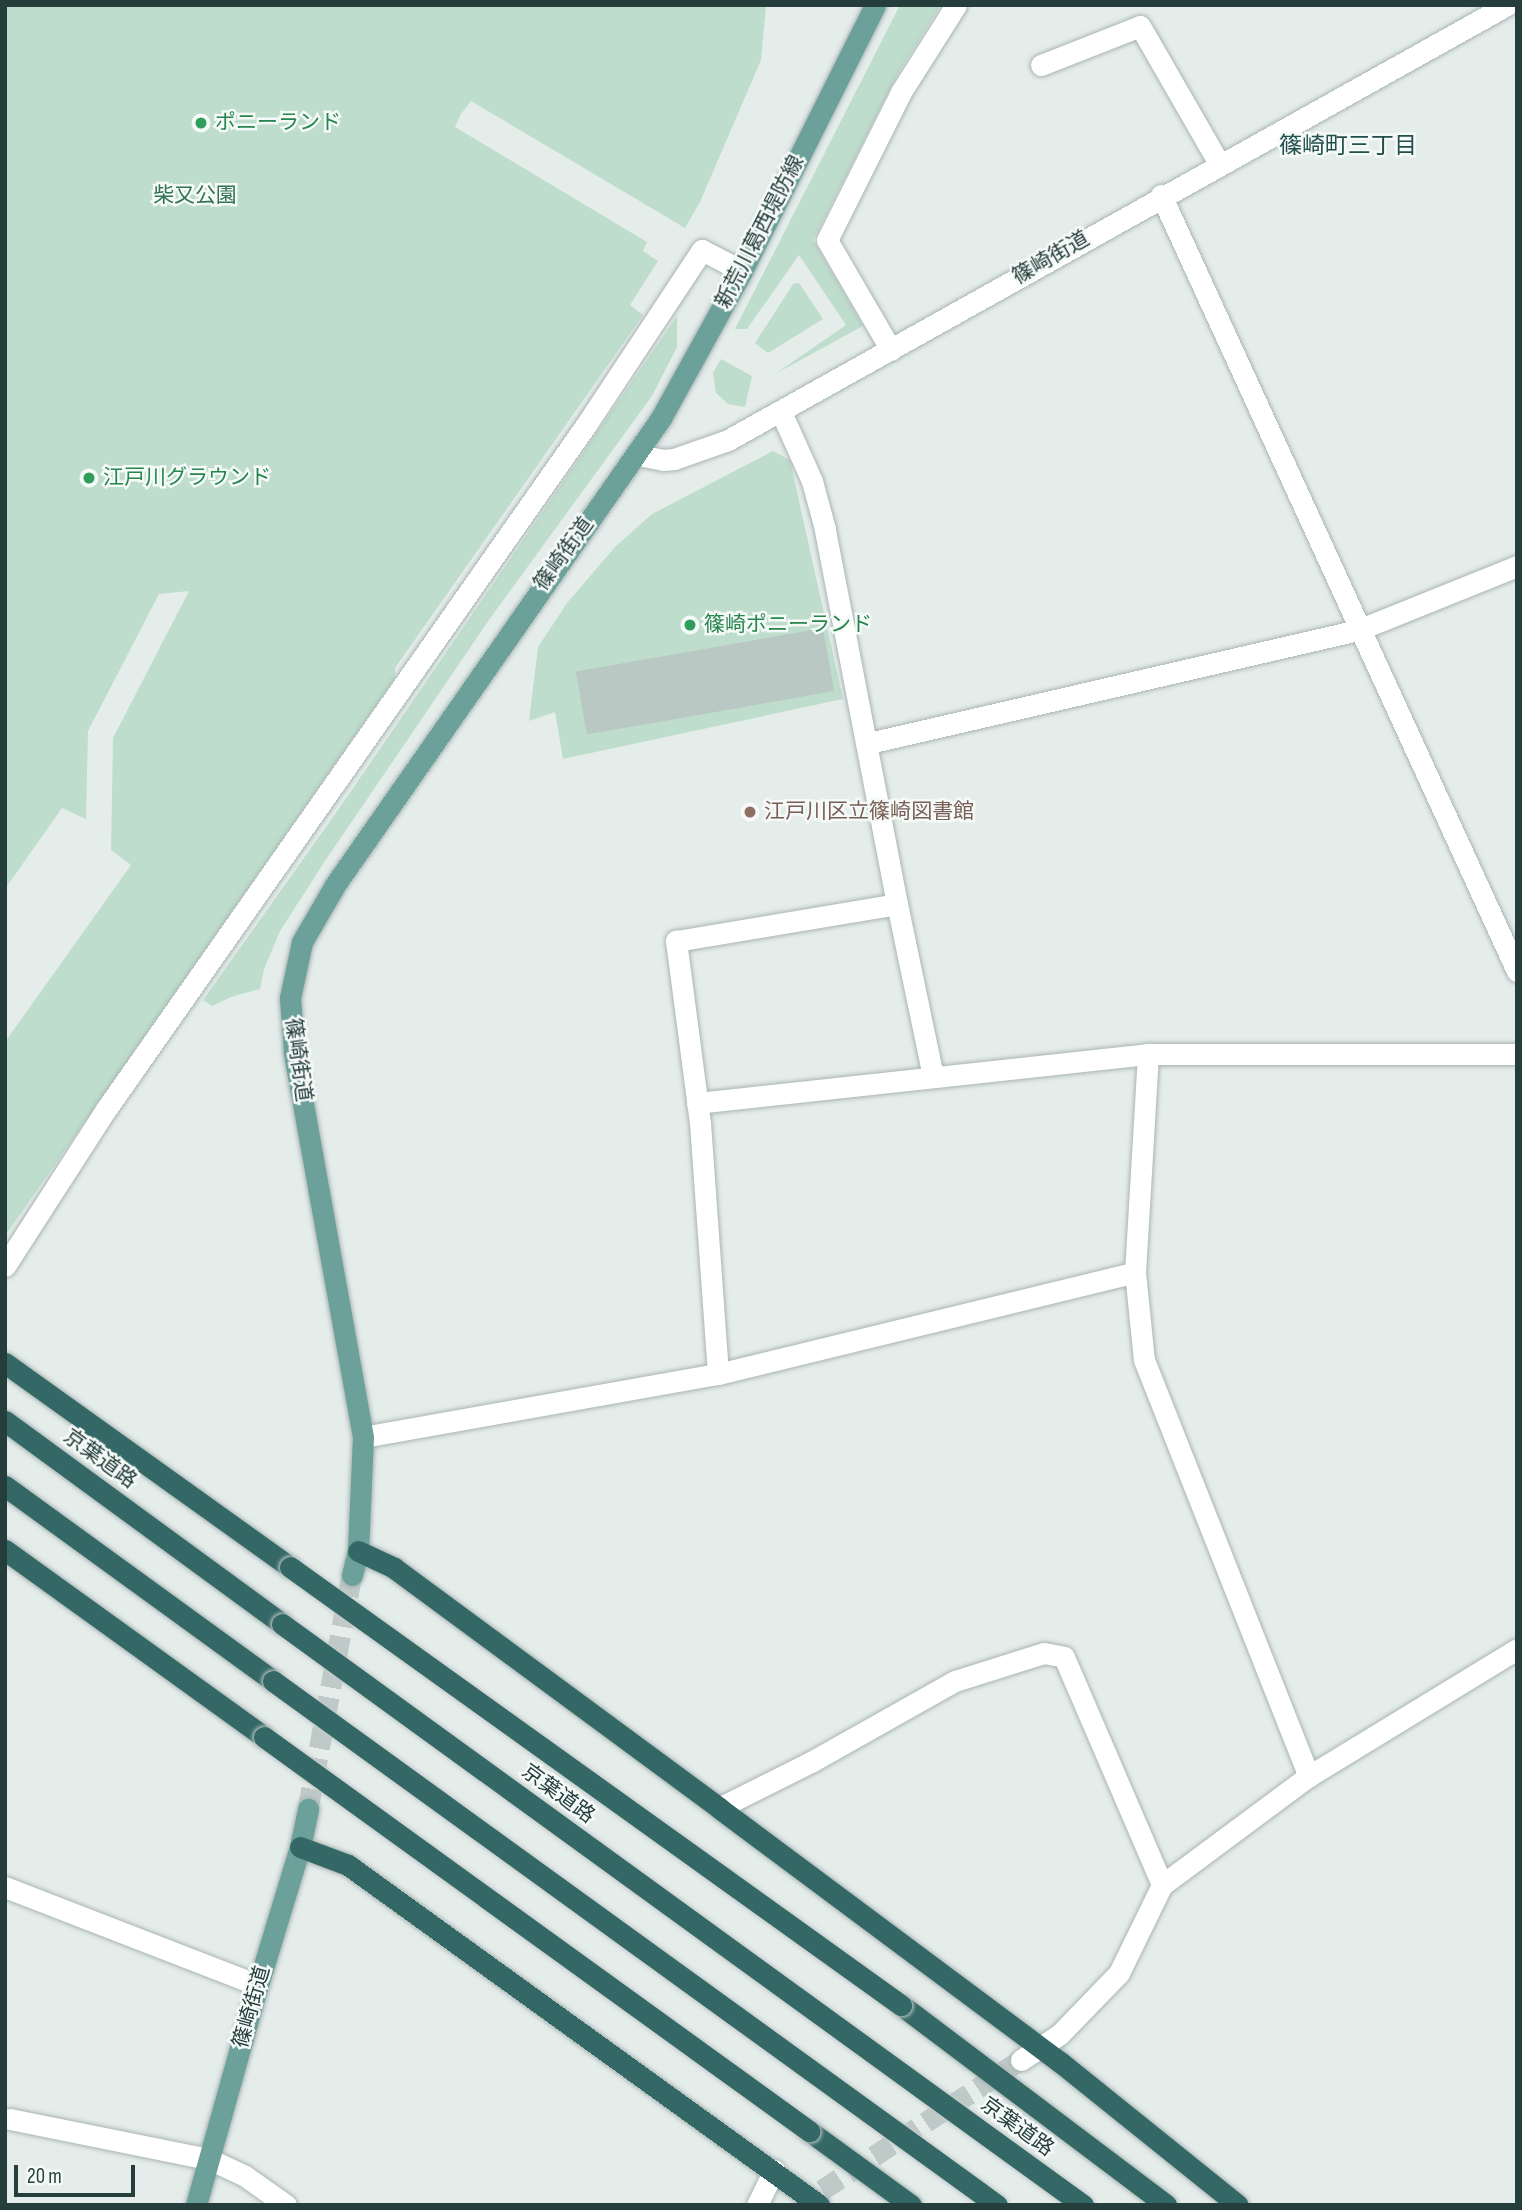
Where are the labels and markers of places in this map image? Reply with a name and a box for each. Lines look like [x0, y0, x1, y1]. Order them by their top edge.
place label: ポニーランド [215, 110, 341, 136]
marker: ポニーランド [193, 115, 209, 131]
place label: 江戸川グラウンド [103, 465, 271, 491]
marker: 江戸川グラウンド [81, 470, 97, 486]
place label: 篠崎ポニーランド [704, 612, 872, 638]
marker: 篠崎ポニーランド [682, 617, 698, 633]
place label: 江戸川区立篠崎図書館 [764, 799, 974, 825]
marker: 江戸川区立篠崎図書館 [742, 804, 758, 820]

